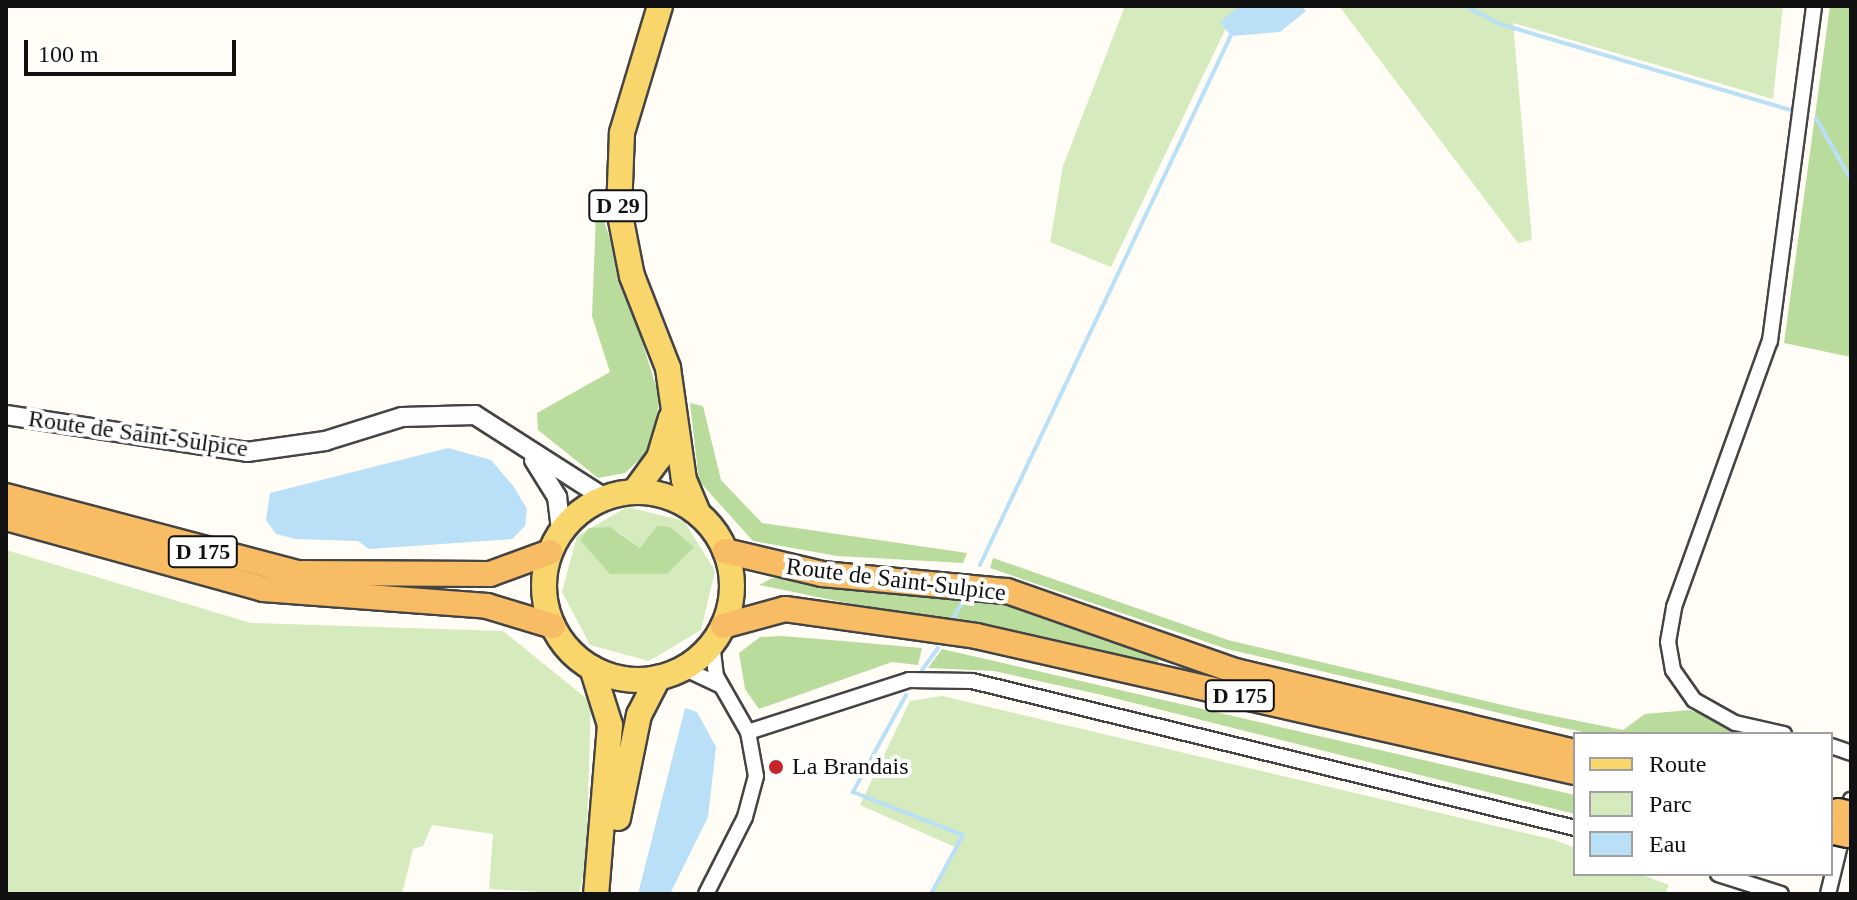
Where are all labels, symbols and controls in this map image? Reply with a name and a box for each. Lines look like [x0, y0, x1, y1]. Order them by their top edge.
scale bar [28, 24, 240, 74]
text: 100 m [38, 41, 99, 67]
road number: D 29 [588, 188, 648, 224]
street label: Route de Saint-Sulpice [26, 404, 250, 464]
road number: D 175 [167, 534, 239, 570]
street label: Route de Saint-Sulpice [784, 552, 1008, 608]
road number: D 175 [1204, 678, 1276, 714]
legend [1573, 732, 1833, 876]
text: Route [1649, 751, 1706, 777]
place label: La Brandais [792, 753, 909, 781]
marker: La Brandais [767, 758, 785, 776]
text: Parc [1649, 791, 1692, 817]
text: Eau [1649, 831, 1686, 857]

